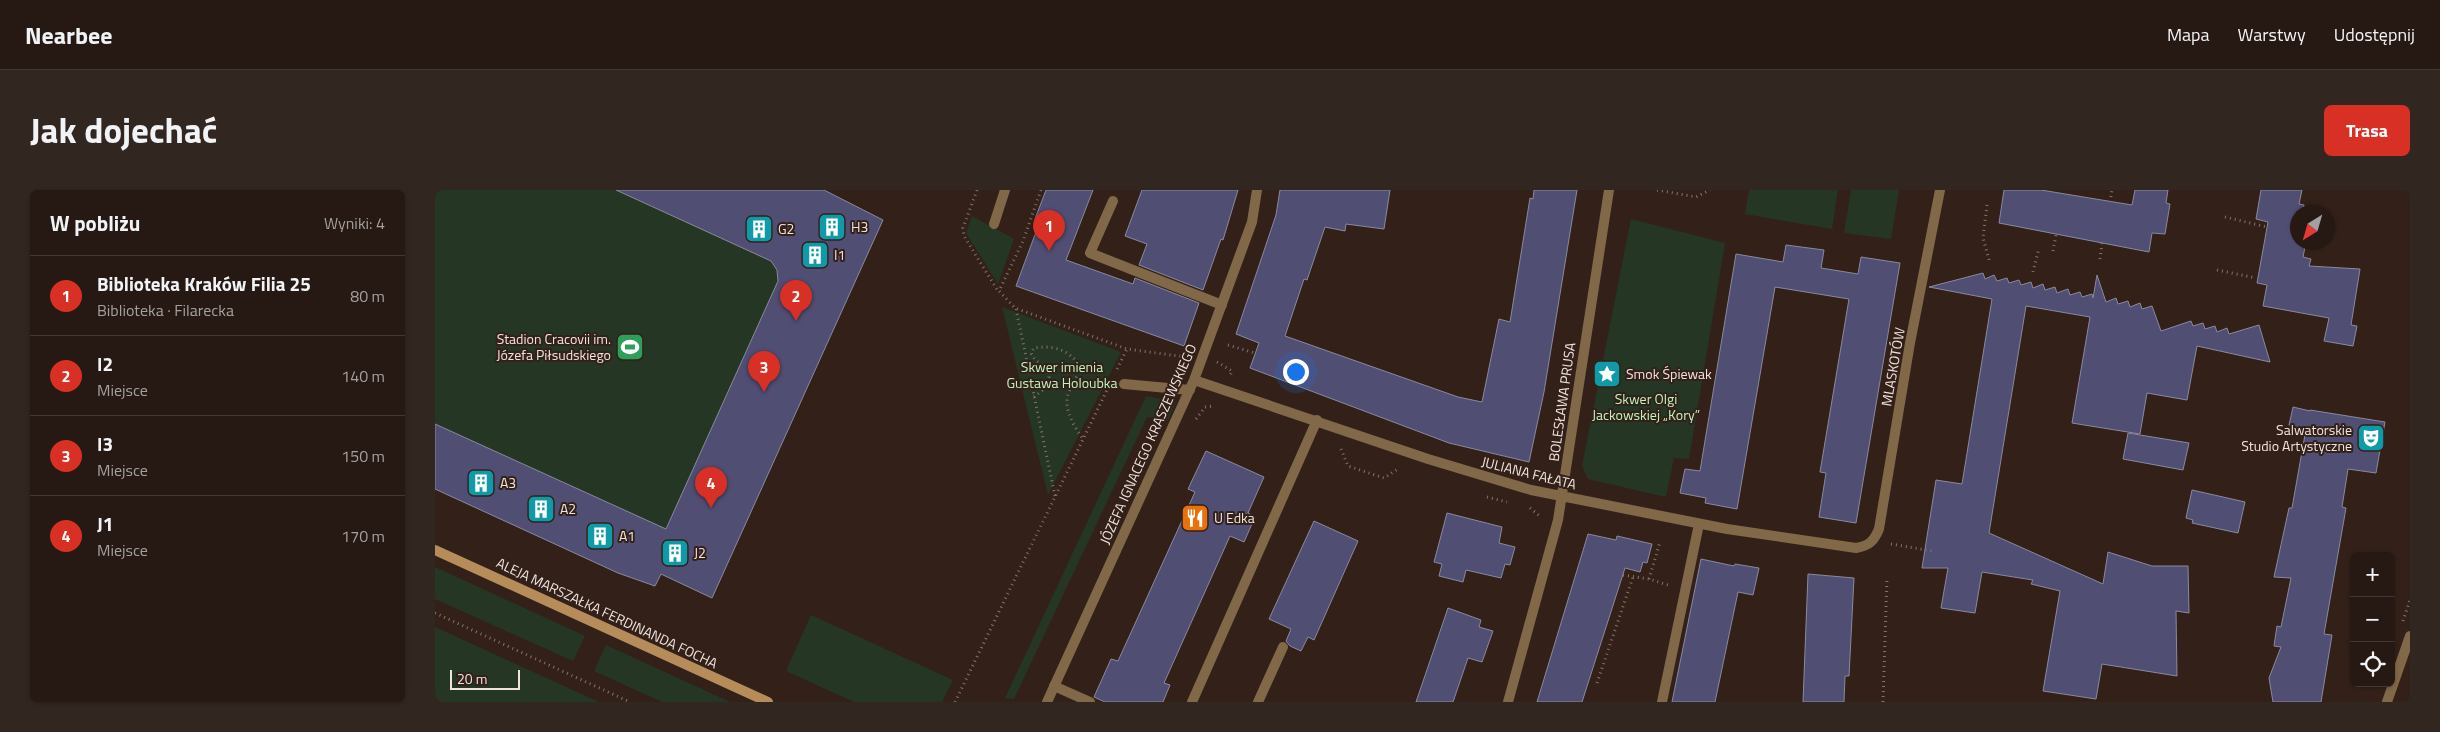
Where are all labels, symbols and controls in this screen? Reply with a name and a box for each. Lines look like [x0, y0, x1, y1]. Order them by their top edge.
text: Nearbee [25, 17, 112, 53]
text: Mapa [2167, 21, 2210, 48]
text: Warstwy [2238, 21, 2306, 48]
text: Udostępnij [2334, 21, 2415, 48]
text: Jak dojechać [30, 103, 217, 157]
button: Trasa [2324, 105, 2410, 156]
north arrow [2290, 205, 2335, 250]
text: W pobliżu [50, 207, 140, 239]
pin: 1 [1033, 210, 1065, 251]
text: Wyniki: 4 [324, 211, 385, 235]
building icon: H3 [817, 212, 847, 242]
building icon: G2 [744, 214, 774, 244]
place label: H3 [851, 216, 868, 237]
place label: G2 [778, 218, 794, 239]
building icon: I1 [800, 240, 830, 270]
place label: I1 [834, 244, 845, 265]
text: Biblioteka Kraków Filia 25 [97, 269, 311, 298]
pin: 2 [780, 280, 812, 321]
text: 1 [62, 284, 70, 308]
text: 80 m [350, 284, 385, 308]
text: Biblioteka · Filarecka [97, 298, 234, 322]
street label: MLASKOTÓW [1875, 326, 1910, 408]
place label: Stadion Cracovii im. Józefa Piłsudskiego [497, 328, 611, 365]
sports icon: Stadion Cracovii im. Józefa Piłsudskiego [615, 332, 645, 362]
street label: JÓZEFA IGNACEGO KRASZEWSKIEGO [1094, 340, 1201, 547]
street label: BOLESŁAWA PRUSA [1543, 340, 1580, 463]
text: I2 [97, 349, 113, 378]
pin: 3 [748, 351, 780, 392]
park label: Skwer imienia Gustawa Holoubka [1006, 356, 1118, 393]
your location [1283, 359, 1309, 385]
place icon: Smok Śpiewak [1592, 359, 1622, 389]
place label: Smok Śpiewak [1626, 363, 1712, 384]
text: 2 [62, 364, 70, 388]
text: 140 m [341, 364, 385, 388]
text: Miejsce [97, 378, 148, 402]
park label: Skwer Olgi Jackowskiej „Kory” [1592, 388, 1700, 425]
place label: Salwatorskie Studio Artystyczne [2241, 419, 2352, 456]
theatre icon: Salwatorskie Studio Artystyczne [2356, 423, 2386, 453]
text: I3 [97, 429, 113, 458]
text: 3 [62, 444, 70, 468]
text: 150 m [341, 444, 385, 468]
street label: JULIANA FAŁATA [1479, 451, 1579, 495]
text: Miejsce [97, 458, 148, 482]
pin: 4 [695, 467, 727, 508]
building icon: A3 [466, 468, 496, 498]
place label: A3 [500, 472, 516, 493]
building icon: A2 [526, 494, 556, 524]
place label: A2 [560, 498, 576, 519]
restaurant icon: U Edka [1180, 503, 1210, 533]
place label: U Edka [1214, 507, 1255, 528]
text: J1 [97, 509, 113, 538]
building icon: A1 [585, 521, 615, 551]
text: 4 [62, 524, 70, 548]
text: 170 m [341, 524, 385, 548]
place label: A1 [619, 525, 635, 546]
text: Miejsce [97, 538, 148, 562]
building icon: J2 [660, 538, 690, 568]
place label: J2 [694, 542, 706, 563]
street label: ALEJA MARSZAŁKA FERDINANDA FOCHA [493, 552, 722, 674]
map controls [2350, 552, 2395, 687]
button: + [2350, 552, 2395, 597]
button: − [2350, 597, 2395, 642]
button: locate [2350, 642, 2395, 687]
scale bar [450, 667, 520, 690]
text: 20 m [457, 668, 487, 689]

